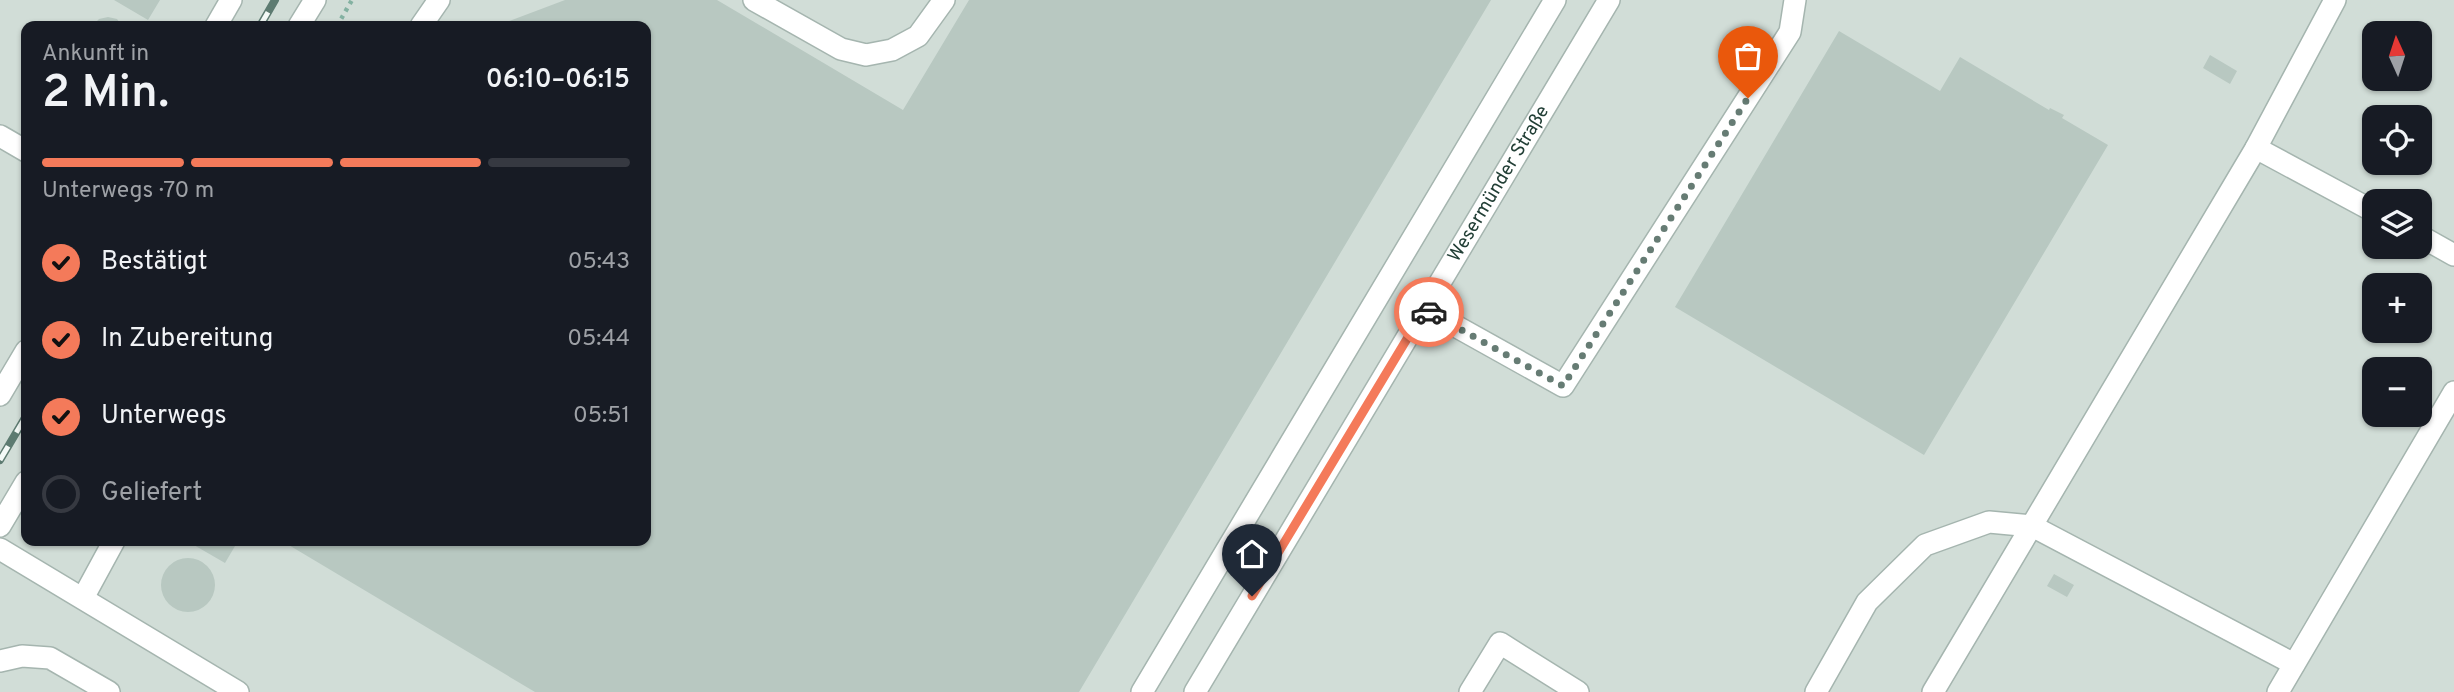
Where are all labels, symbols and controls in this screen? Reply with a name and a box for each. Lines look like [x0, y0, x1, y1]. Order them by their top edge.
north arrow [2362, 21, 2432, 91]
map controls [2362, 21, 2432, 427]
pin [1718, 26, 1778, 98]
icon: bag [1729, 37, 1767, 75]
text: Ankunft in [42, 40, 149, 69]
text: 06:10–06:15 [486, 64, 630, 97]
text: 2 Min. [42, 65, 169, 124]
street label: Wesermünder Straße [1443, 101, 1555, 267]
button: locate [2362, 105, 2432, 175]
text: Unterwegs · 70 m [42, 177, 214, 206]
button: layers [2362, 189, 2432, 259]
icon: check [42, 244, 80, 282]
text: Bestätigt [101, 246, 208, 279]
text: 05:43 [568, 248, 630, 277]
button: + [2362, 273, 2432, 343]
courier [1394, 277, 1464, 347]
icon: car [1410, 293, 1448, 331]
icon: check [42, 321, 80, 359]
text: In Zubereitung [101, 323, 273, 356]
text: 05:44 [567, 325, 630, 354]
button: − [2362, 357, 2432, 427]
icon: check [42, 398, 80, 436]
text: Unterwegs [101, 400, 227, 433]
text: 05:51 [573, 402, 630, 431]
text: Geliefert [101, 477, 202, 510]
pin [1222, 524, 1282, 596]
icon: home [1233, 535, 1271, 573]

